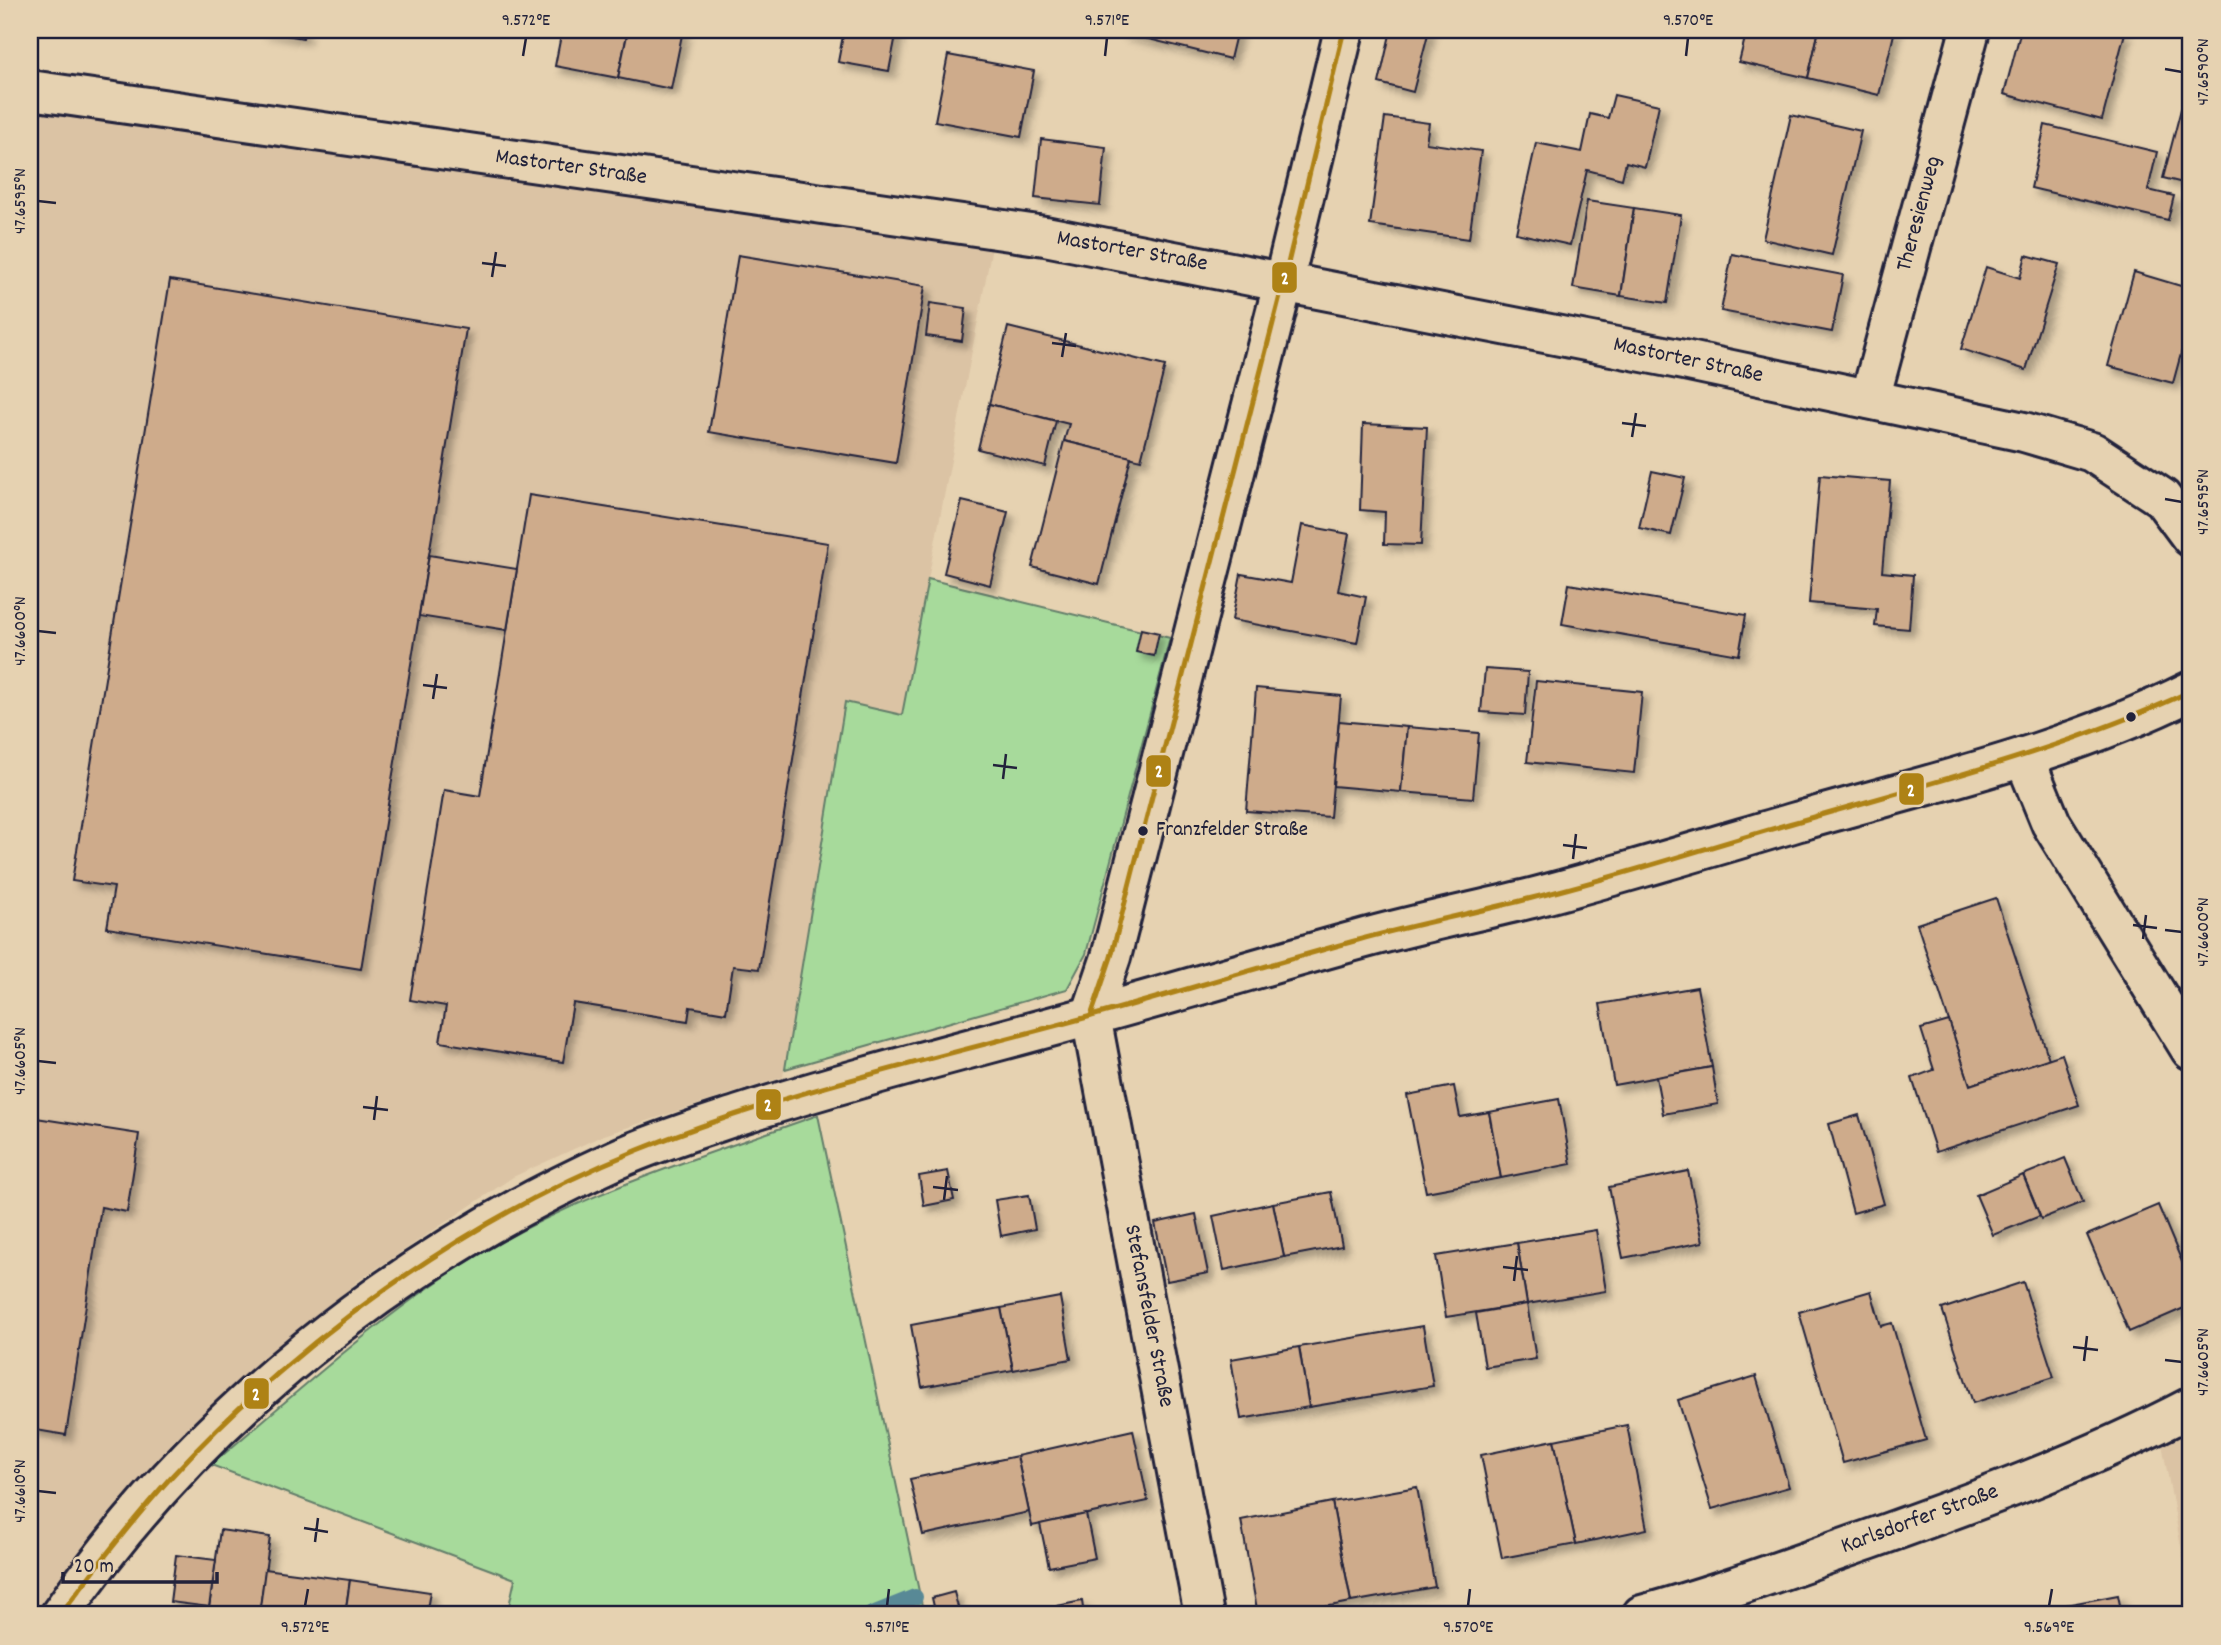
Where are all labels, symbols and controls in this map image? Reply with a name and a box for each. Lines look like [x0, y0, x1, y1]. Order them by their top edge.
text: 9.572°E [502, 9, 550, 34]
text: 9.571°E [1085, 9, 1129, 34]
text: 9.570°E [1663, 9, 1713, 34]
text: 47.6590°N [2192, 38, 2217, 106]
street label: Mastorter Straße [493, 141, 649, 195]
street label: Theresienweg [1889, 153, 1951, 275]
text: 47.6595°N [9, 168, 34, 234]
street label: Mastorter Straße [1054, 223, 1210, 281]
line badge: 2 [1271, 261, 1298, 294]
text: 2 [1281, 267, 1289, 294]
street label: Mastorter Straße [1610, 329, 1766, 393]
text: 47.6595°N [2192, 469, 2217, 535]
text: 47.6600°N [9, 596, 34, 666]
unlabelled marker [2124, 710, 2138, 724]
line badge: 2 [1145, 754, 1172, 788]
text: 2 [1155, 760, 1163, 787]
line badge: 2 [1898, 772, 1925, 806]
text: 2 [1907, 779, 1915, 806]
place label: Franzfelder Straße [1156, 816, 1308, 846]
marker: Franzfelder Straße [1136, 824, 1150, 838]
text: 47.6600°N [2192, 897, 2217, 967]
text: 47.6605°N [9, 1027, 34, 1095]
line badge: 2 [755, 1088, 782, 1121]
text: 2 [764, 1094, 772, 1121]
street label: Stefansfelder Straße [1114, 1222, 1182, 1410]
text: 47.6605°N [2192, 1328, 2217, 1396]
line badge: 2 [243, 1377, 270, 1410]
text: 2 [252, 1383, 260, 1410]
text: 47.6610°N [9, 1459, 34, 1523]
street label: Karlsdorfer Straße [1837, 1476, 2003, 1564]
scale bar [63, 1540, 217, 1584]
text: 20 m [74, 1553, 114, 1583]
text: 9.572°E [281, 1616, 329, 1641]
text: 9.571°E [865, 1616, 909, 1641]
text: 9.570°E [1443, 1616, 1493, 1641]
text: 9.569°E [2024, 1616, 2074, 1641]

